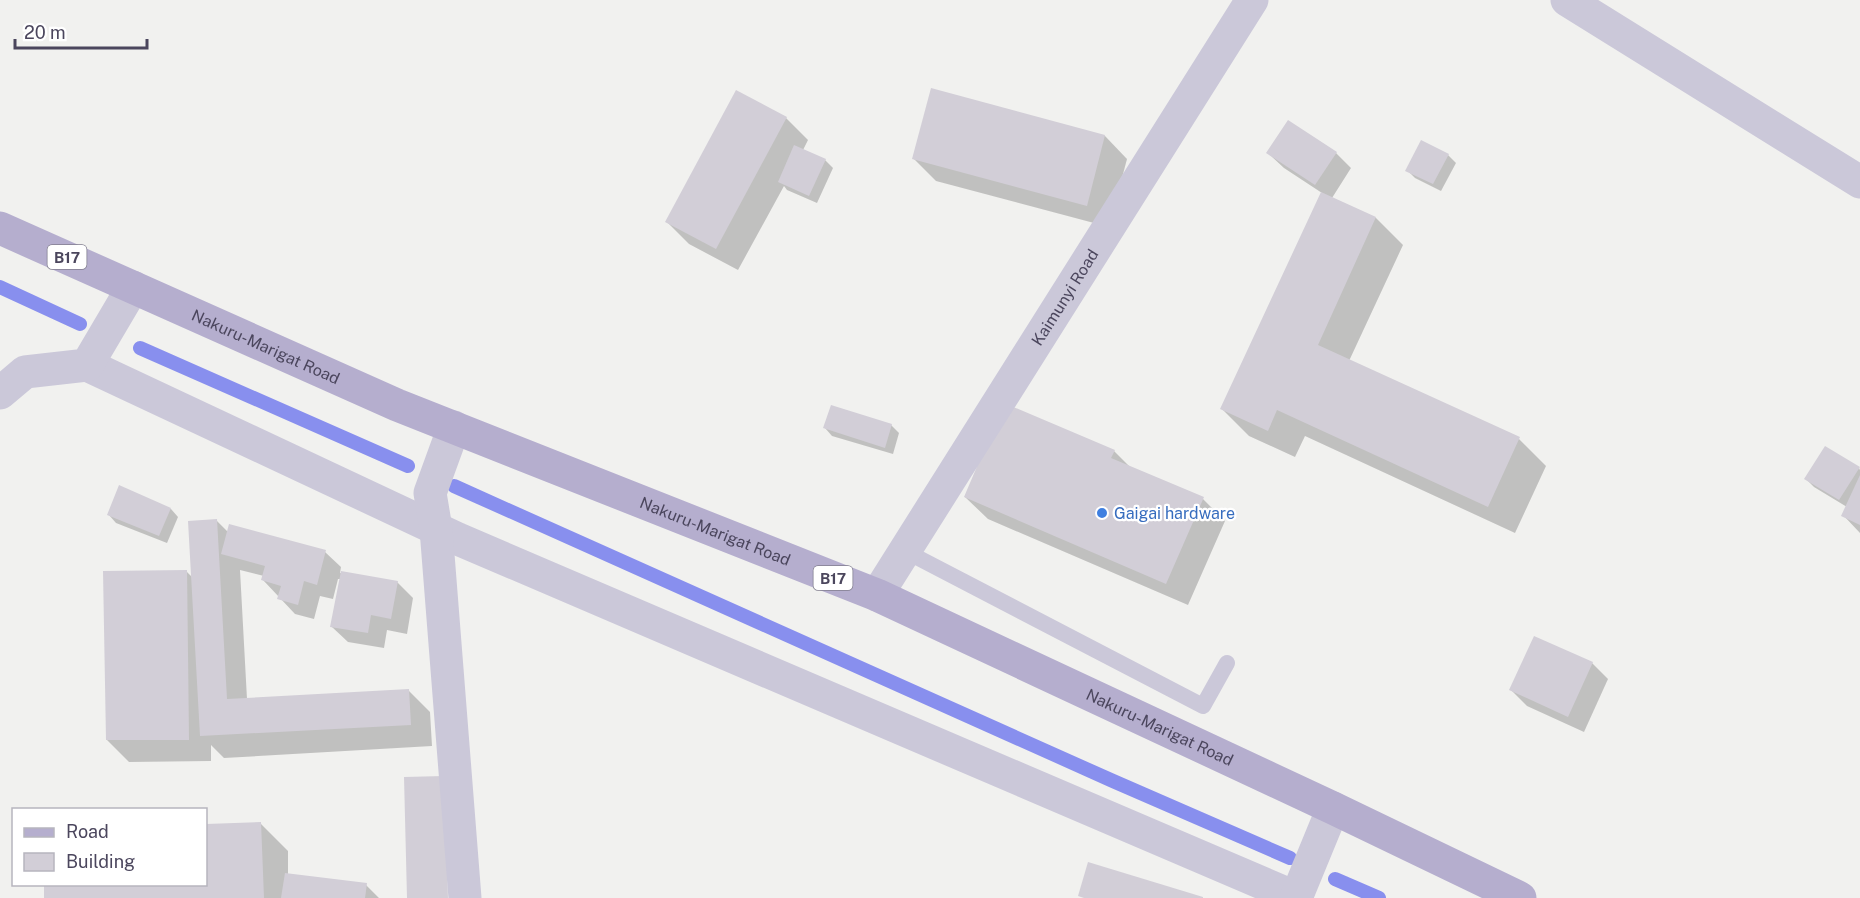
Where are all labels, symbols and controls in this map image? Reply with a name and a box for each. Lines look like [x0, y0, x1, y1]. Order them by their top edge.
scale bar [15, 12, 147, 50]
text: 20 m [24, 22, 66, 43]
road number: B17 [48, 245, 86, 269]
street label: Kaimunyi Road [1027, 245, 1102, 349]
street label: Nakuru-Marigat Road [189, 305, 343, 388]
street label: Nakuru-Marigat Road [637, 493, 793, 569]
place label: Gaigai hardware [1114, 504, 1235, 523]
marker: Gaigai hardware [1095, 506, 1109, 520]
road number: B17 [814, 566, 852, 590]
street label: Nakuru-Marigat Road [1083, 685, 1236, 770]
legend [12, 808, 207, 886]
text: Road [66, 821, 109, 842]
text: Building [66, 851, 135, 872]

